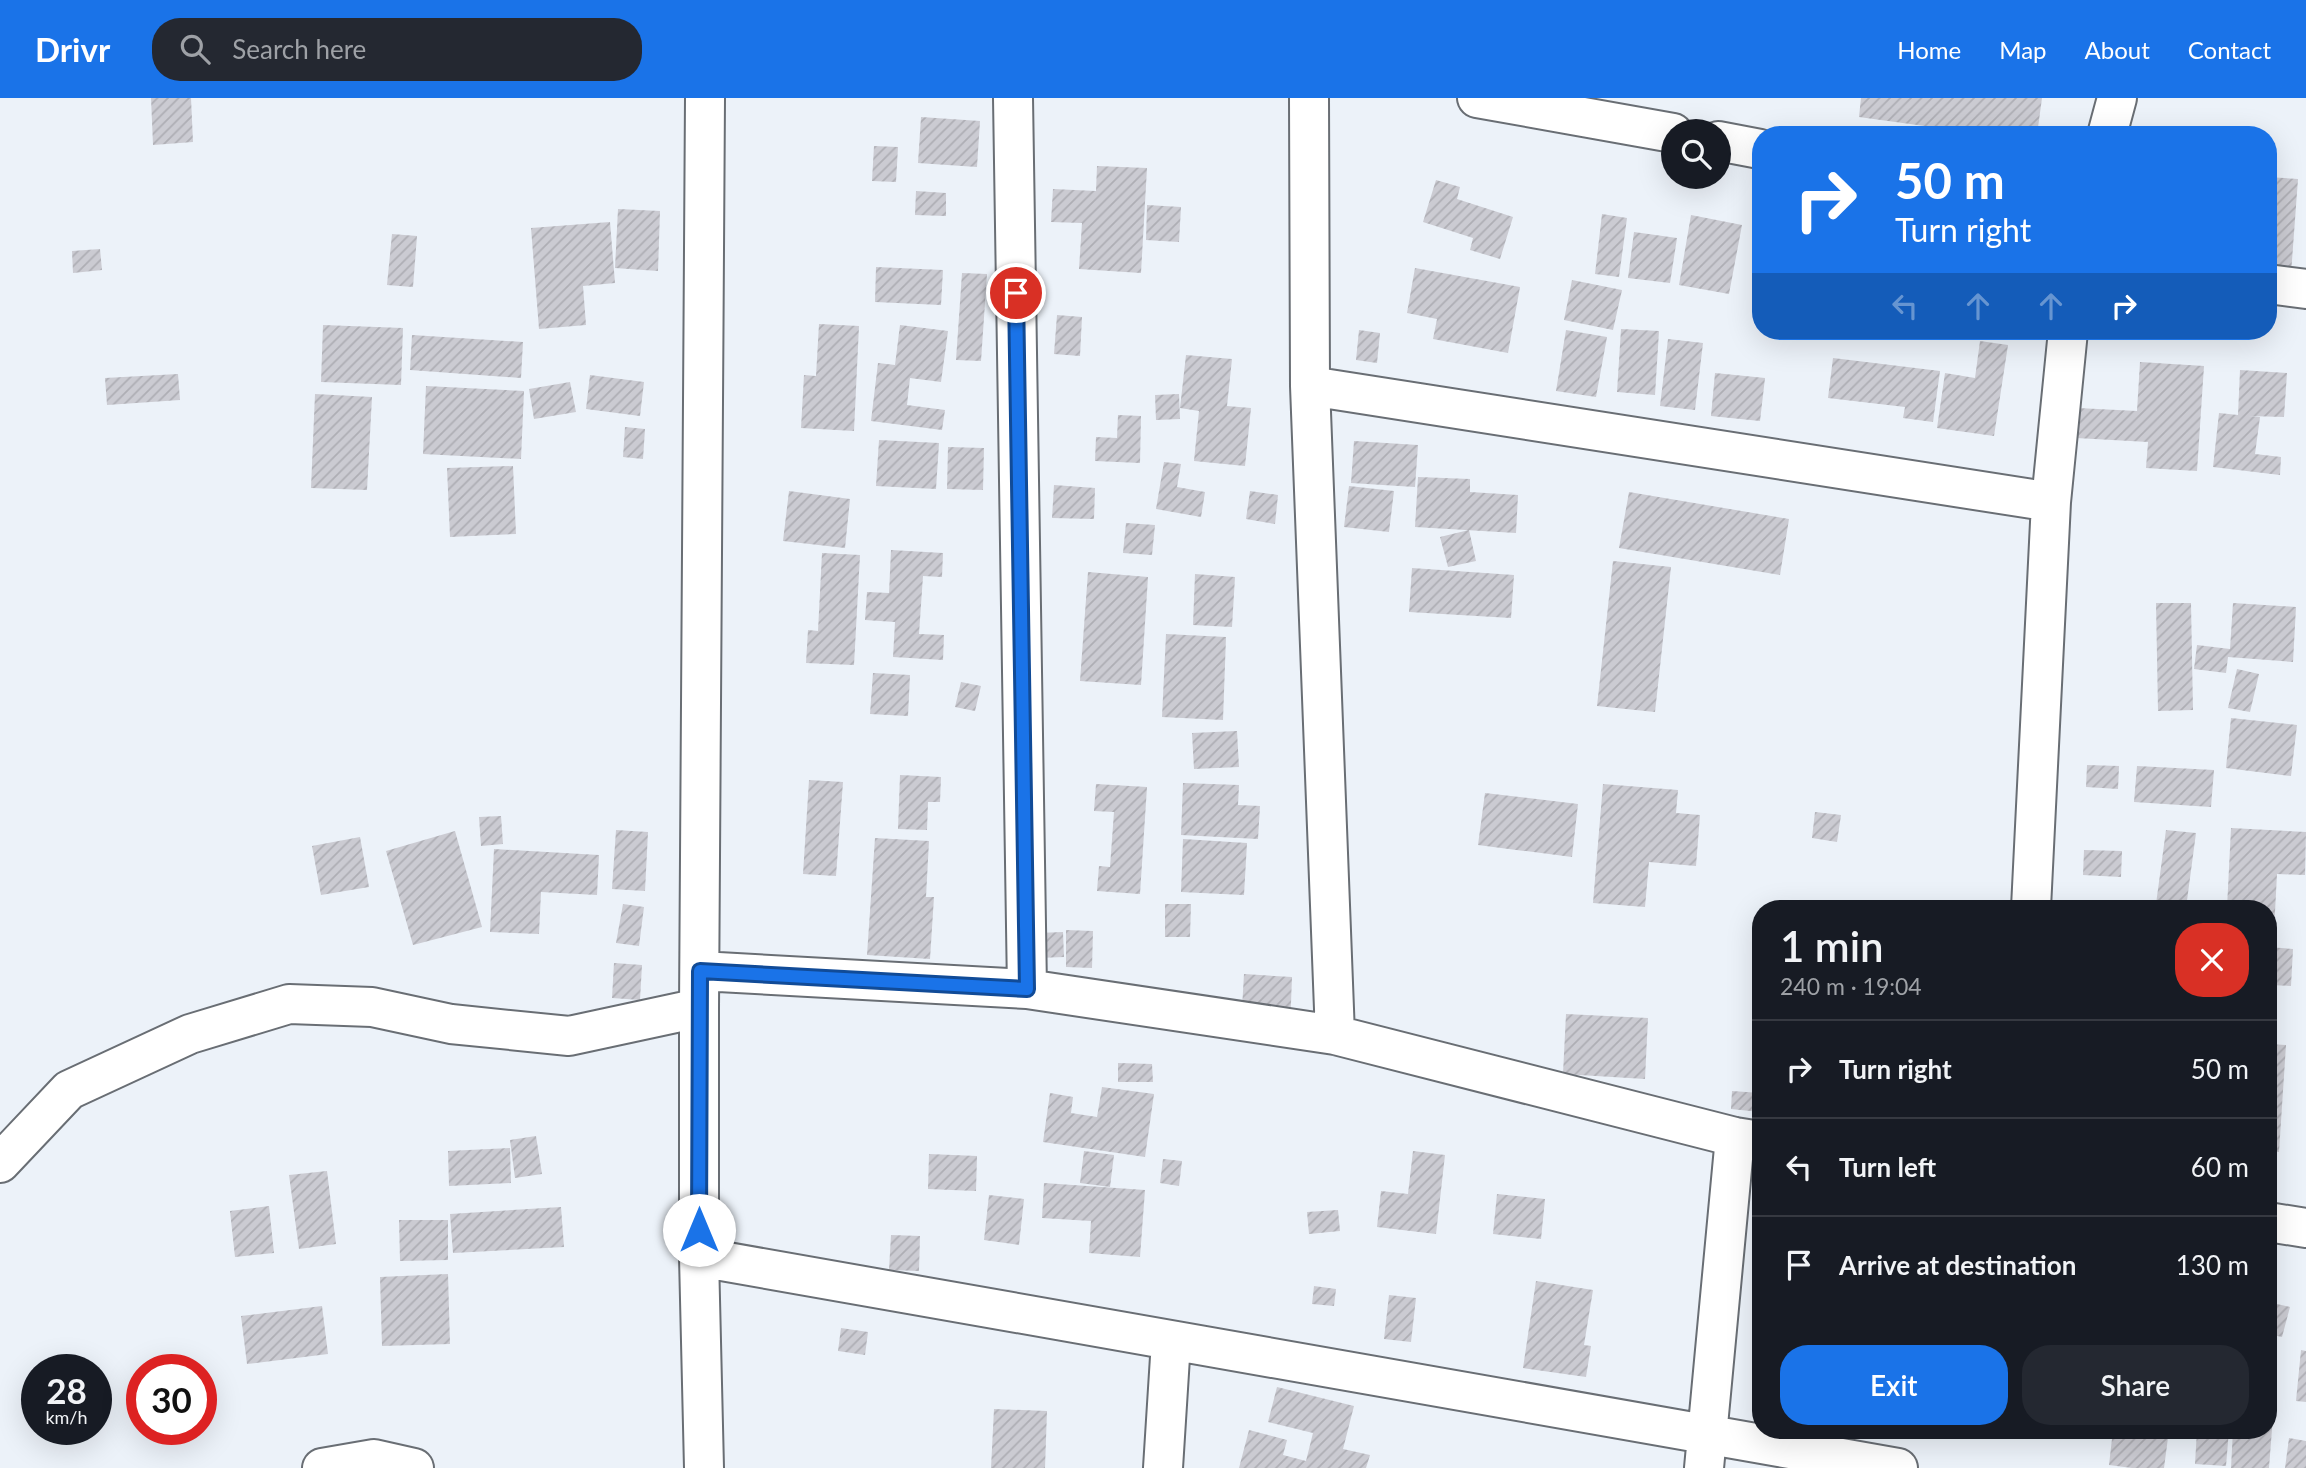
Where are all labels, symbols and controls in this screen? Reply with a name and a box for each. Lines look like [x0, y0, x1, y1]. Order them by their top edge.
search box [152, 18, 642, 81]
text: Drivr [35, 29, 110, 69]
icon: search [176, 30, 214, 68]
text: Search here [232, 33, 366, 65]
text: Home [1897, 35, 1961, 64]
text: Map [1999, 35, 2047, 64]
text: About [2085, 35, 2150, 64]
text: Contact [2188, 35, 2271, 64]
map controls [1661, 119, 1731, 189]
button: search [1661, 119, 1731, 189]
text: 50 m [1895, 151, 2005, 209]
icon: right [1780, 154, 1871, 245]
text: Turn right [1895, 210, 2031, 249]
pin [986, 263, 1046, 323]
icon: arrive [997, 274, 1035, 312]
icon: left [1886, 287, 1924, 325]
icon: ahead [1959, 287, 1997, 325]
icon: ahead [2032, 287, 2070, 325]
icon: right [2105, 287, 2143, 325]
text: 1 min [1780, 921, 1884, 971]
button: close [2175, 923, 2249, 997]
text: 240 m · 19:04 [1780, 972, 1922, 1000]
icon: right [1780, 1050, 1818, 1088]
text: Turn right [1839, 1053, 1952, 1085]
text: 50 m [2191, 1053, 2249, 1085]
icon: left [1780, 1148, 1818, 1186]
text: Turn left [1839, 1151, 1936, 1183]
text: 60 m [2191, 1151, 2249, 1183]
position arrow [662, 1193, 736, 1267]
icon: arrive [1780, 1246, 1818, 1284]
text: Arrive at destination [1839, 1249, 2076, 1281]
text: 130 m [2176, 1249, 2249, 1281]
button: Exit [1780, 1345, 2008, 1425]
button: Share [2022, 1345, 2249, 1425]
speed limit sign: 30 [126, 1354, 217, 1445]
text: 28 [46, 1369, 87, 1411]
text: km/h [45, 1406, 88, 1428]

